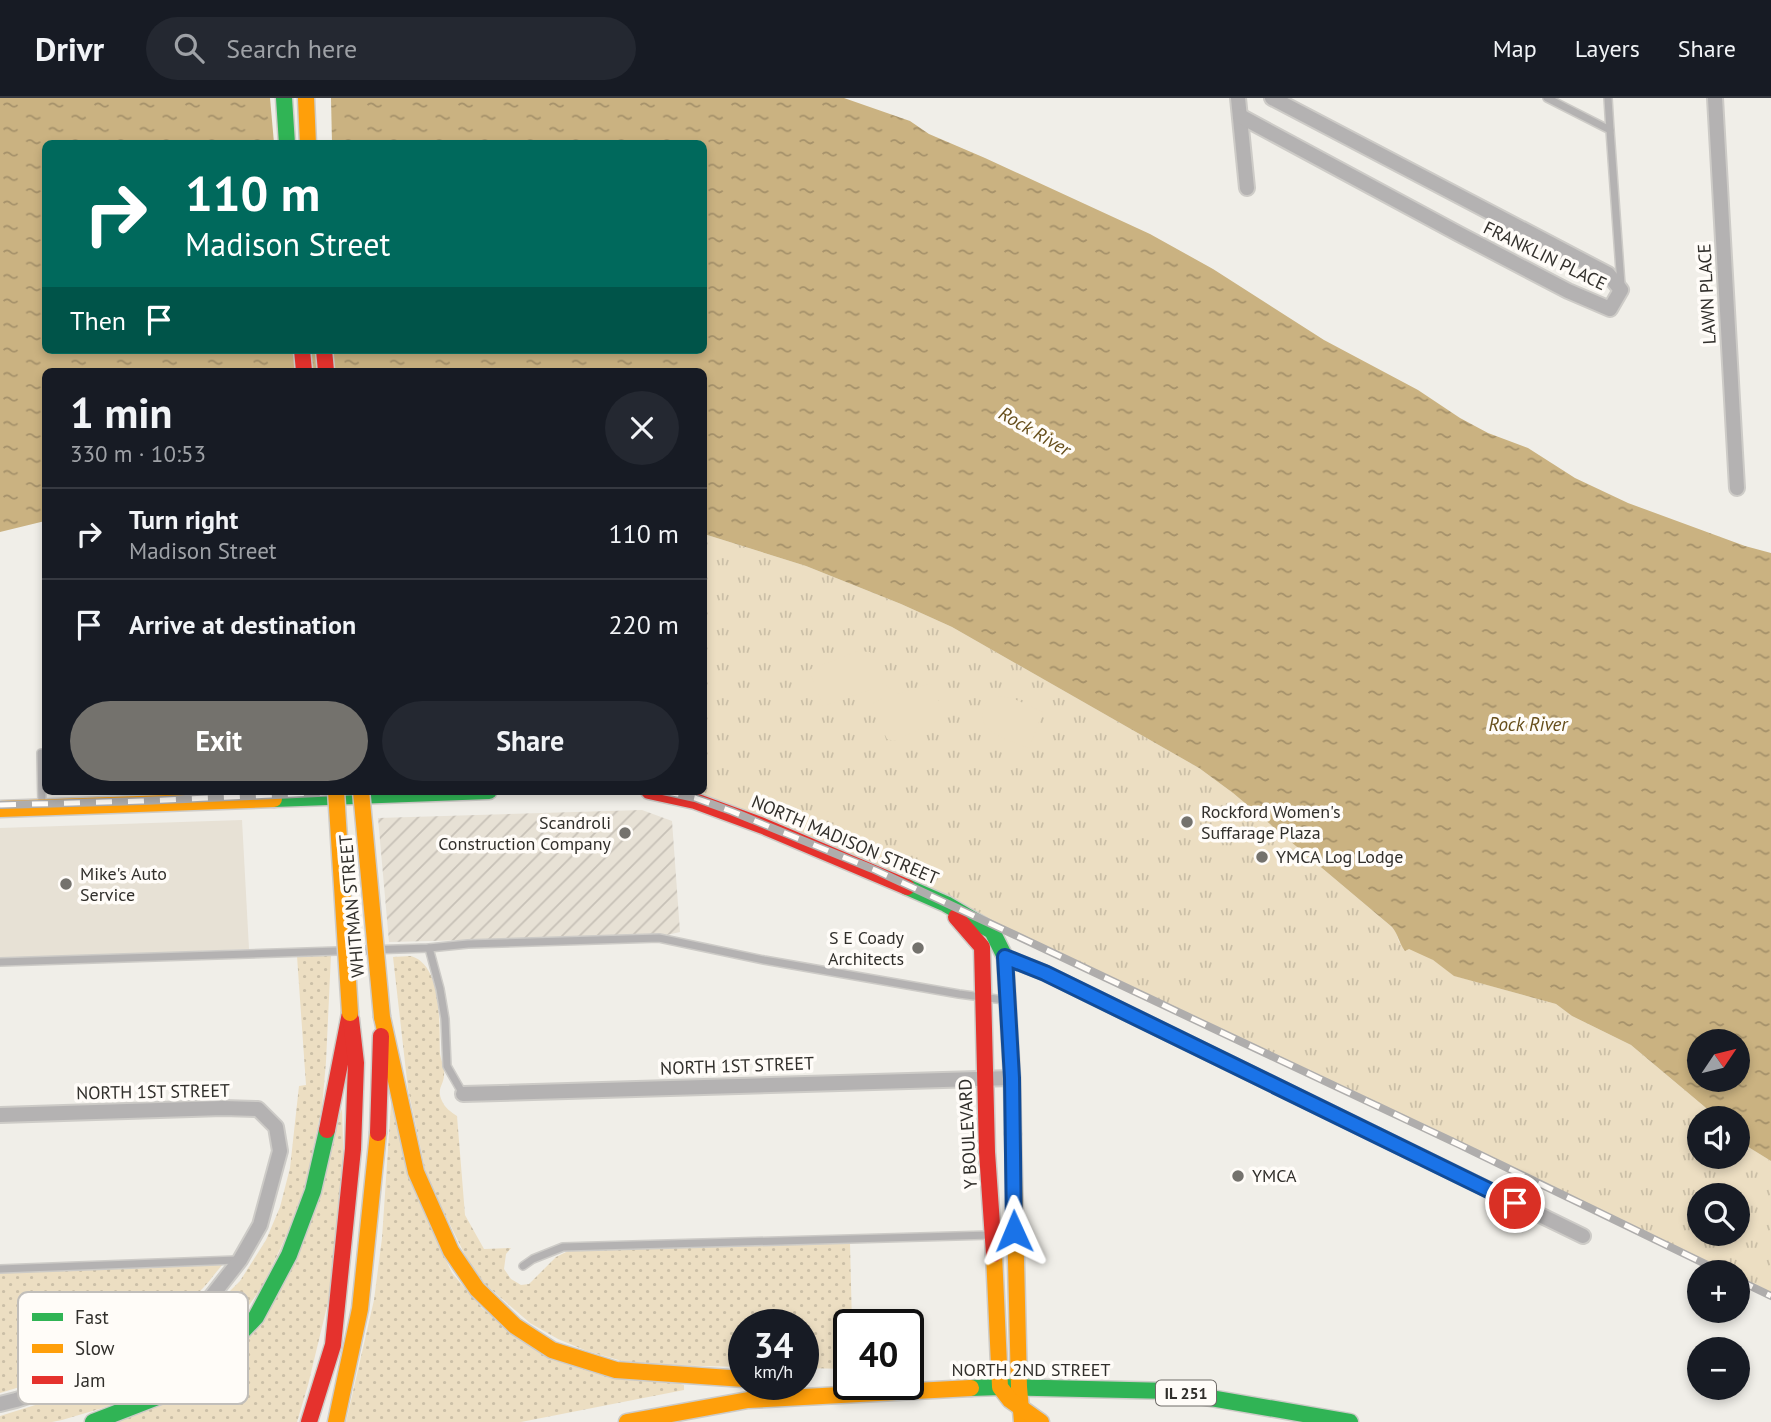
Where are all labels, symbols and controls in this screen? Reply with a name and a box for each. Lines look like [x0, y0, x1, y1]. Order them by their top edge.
search box [146, 17, 636, 80]
text: Drivr [35, 27, 104, 70]
icon: search [170, 29, 208, 67]
text: Search here [226, 32, 357, 65]
text: Map [1493, 33, 1537, 64]
text: Layers [1575, 33, 1640, 64]
text: Share [1678, 33, 1736, 64]
text: 110 m [185, 161, 320, 225]
icon: right [70, 168, 161, 259]
street label: FRANKLIN PLACE [1480, 216, 1611, 295]
text: Madison Street [185, 223, 390, 265]
street label: LAWN PLACE [1692, 243, 1721, 345]
icon: arrive [140, 301, 178, 339]
text: Then [70, 304, 126, 337]
text: 1 min [70, 385, 172, 440]
button: close [605, 391, 679, 465]
water label: Rock River [995, 401, 1077, 462]
text: 330 m · 10:53 [70, 439, 206, 468]
text: Turn right [129, 503, 238, 536]
icon: right [70, 515, 108, 553]
text: 110 m [608, 517, 679, 550]
text: Madison Street [129, 536, 277, 565]
icon: arrive [70, 606, 108, 644]
text: Arrive at destination [129, 608, 356, 641]
text: 220 m [608, 608, 679, 641]
button: Exit [70, 701, 368, 781]
button: Share [382, 701, 679, 781]
water label: Rock River [1488, 712, 1569, 736]
street label: NORTH MADISON STREET [748, 790, 942, 889]
place label: Rockford Women's Suffarage Plaza [1201, 800, 1340, 844]
place label: Scandroli Construction Company [438, 811, 612, 855]
marker: Rockford Women's Suffarage Plaza [1179, 814, 1195, 830]
marker: Scandroli Construction Company [617, 825, 633, 841]
street label: WHITMAN STREET [334, 834, 369, 979]
place label: YMCA Log Lodge [1276, 845, 1403, 868]
marker: YMCA Log Lodge [1254, 849, 1270, 865]
place label: Mike's Auto Service [80, 862, 167, 906]
marker: Mike's Auto Service [58, 876, 74, 892]
place label: S E Coady Architects [828, 926, 905, 970]
marker: S E Coady Architects [910, 940, 926, 956]
north arrow [1687, 1029, 1750, 1092]
map controls [1687, 1029, 1750, 1400]
street label: NORTH 1ST STREET [660, 1051, 814, 1080]
street label: Y BOULEVARD [953, 1078, 982, 1190]
street label: NORTH 1ST STREET [76, 1079, 230, 1104]
button: sound [1687, 1106, 1750, 1169]
place label: YMCA [1252, 1164, 1297, 1187]
marker: YMCA [1230, 1168, 1246, 1184]
pin [1485, 1173, 1545, 1233]
button: search [1687, 1183, 1750, 1246]
icon: arrive [1496, 1184, 1534, 1222]
position arrow [977, 1194, 1051, 1268]
button: + [1687, 1260, 1750, 1323]
legend [18, 1292, 248, 1404]
text: Fast [75, 1305, 109, 1329]
speed limit sign: 40 [833, 1309, 924, 1400]
text: 34 [754, 1322, 793, 1368]
text: Slow [75, 1336, 115, 1360]
button: − [1687, 1337, 1750, 1400]
street label: NORTH 2ND STREET [952, 1358, 1110, 1381]
text: km/h [754, 1360, 793, 1383]
text: Jam [74, 1368, 105, 1392]
road number: IL 251 [1156, 1380, 1216, 1406]

